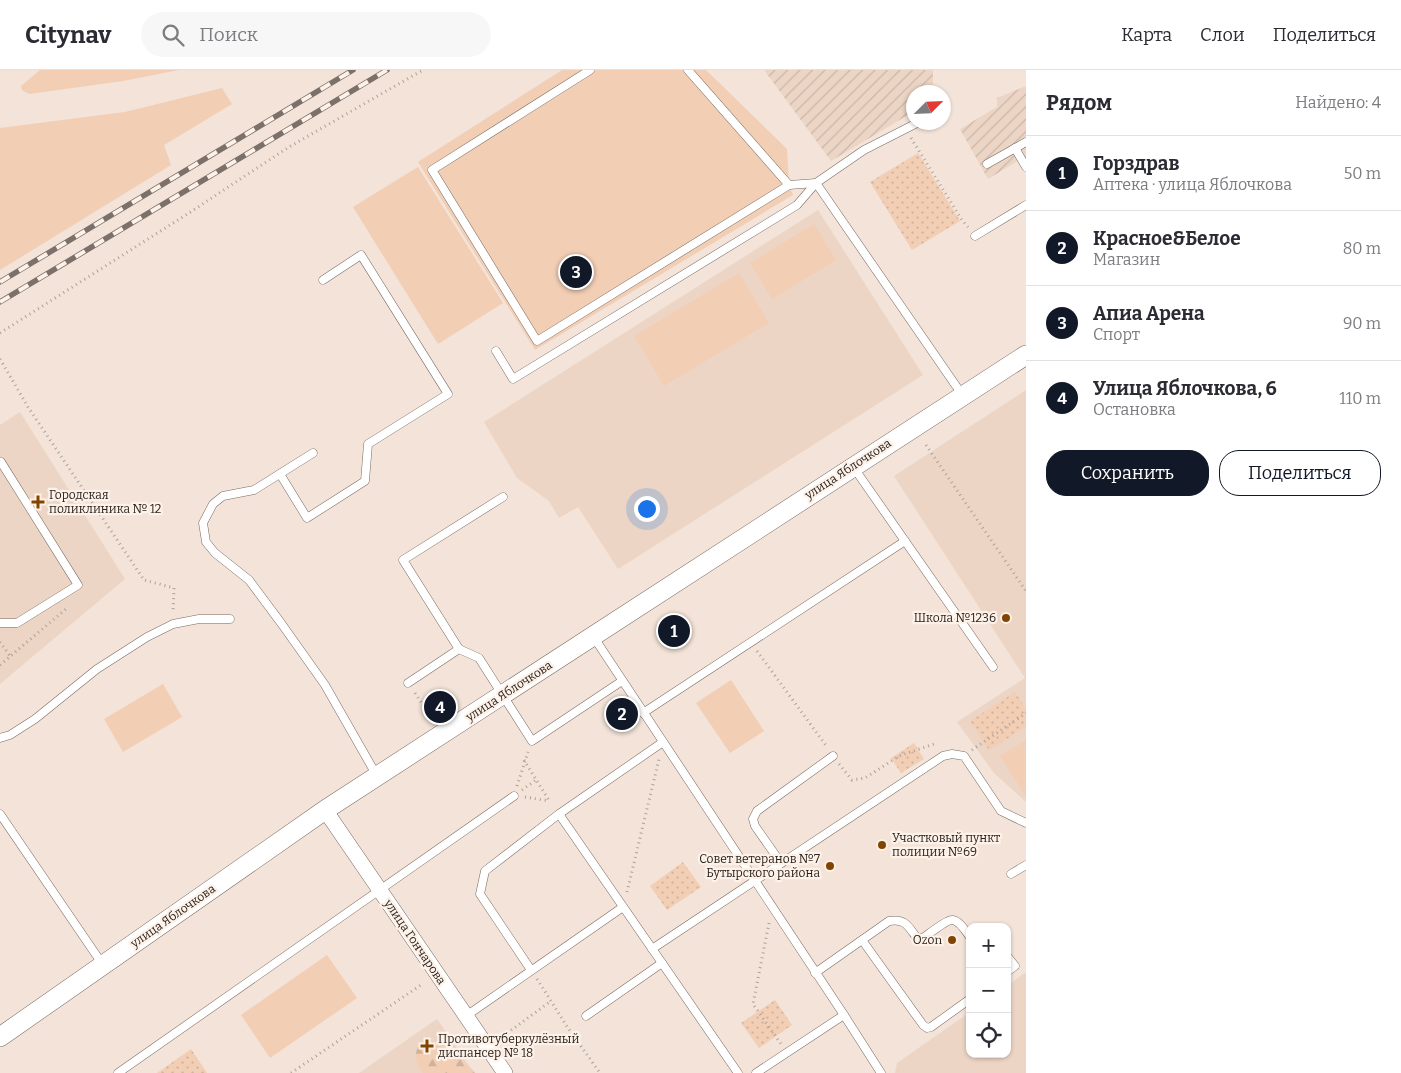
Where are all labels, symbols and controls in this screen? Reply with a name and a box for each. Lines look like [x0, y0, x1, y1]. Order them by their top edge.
search box [141, 12, 491, 57]
text: Citynav [25, 21, 111, 49]
icon: search [159, 21, 187, 49]
text: Поиск [199, 23, 258, 46]
text: Карта [1121, 24, 1172, 46]
text: Слои [1200, 24, 1245, 46]
text: Поделиться [1273, 24, 1376, 46]
north arrow [906, 85, 951, 130]
text: Рядом [1046, 90, 1112, 116]
text: Найдено: 4 [1295, 93, 1381, 112]
text: Горздрав [1093, 152, 1180, 175]
text: 1 [1059, 164, 1065, 183]
text: 50 m [1344, 164, 1381, 183]
text: Аптека · улица Яблочкова [1093, 175, 1292, 194]
text: Красное&Белое [1093, 227, 1241, 250]
text: 2 [1057, 239, 1067, 258]
text: 80 m [1343, 239, 1381, 258]
text: Магазин [1093, 250, 1160, 269]
pin: 3 [560, 253, 592, 291]
text: Апиа Арена [1093, 302, 1205, 325]
text: 3 [1057, 314, 1067, 333]
text: 90 m [1343, 314, 1381, 333]
text: Спорт [1093, 325, 1140, 344]
text: Улица Яблочкова, 6 [1093, 377, 1277, 400]
text: 4 [1057, 389, 1067, 408]
text: 110 m [1339, 389, 1381, 408]
text: Остановка [1093, 400, 1176, 419]
street label: улица Яблочкова [801, 436, 894, 503]
button: Сохранить [1046, 450, 1209, 496]
button: Поделиться [1219, 450, 1381, 496]
place label: Городская поликлиника № 12 [49, 488, 161, 516]
marker: Городская поликлиника № 12 [31, 495, 45, 509]
your location [634, 496, 660, 522]
place label: Школа №1236 [914, 611, 996, 625]
pin: 1 [658, 612, 690, 650]
marker: Школа №1236 [1000, 612, 1012, 624]
street label: улица Яблочкова [462, 658, 555, 725]
pin: 4 [424, 688, 456, 726]
pin: 2 [606, 695, 638, 733]
place label: Участковый пункт полиции №69 [892, 831, 1000, 859]
marker: Участковый пункт полиции №69 [876, 839, 888, 851]
place label: Совет ветеранов №7 Бутырского района [699, 852, 820, 880]
marker: Совет ветеранов №7 Бутырского района [824, 860, 836, 872]
street label: улица Яблочкова [127, 881, 218, 951]
street label: улица Гончарова [381, 896, 449, 987]
map controls [966, 923, 1011, 1058]
button: + [966, 923, 1011, 968]
place label: Ozon [913, 933, 942, 947]
marker: Ozon [946, 934, 958, 946]
button: − [966, 968, 1011, 1013]
button: locate [966, 1013, 1011, 1058]
place label: Противотуберкулёзный диспансер № 18 [438, 1032, 579, 1060]
marker: Противотуберкулёзный диспансер № 18 [420, 1039, 434, 1053]

